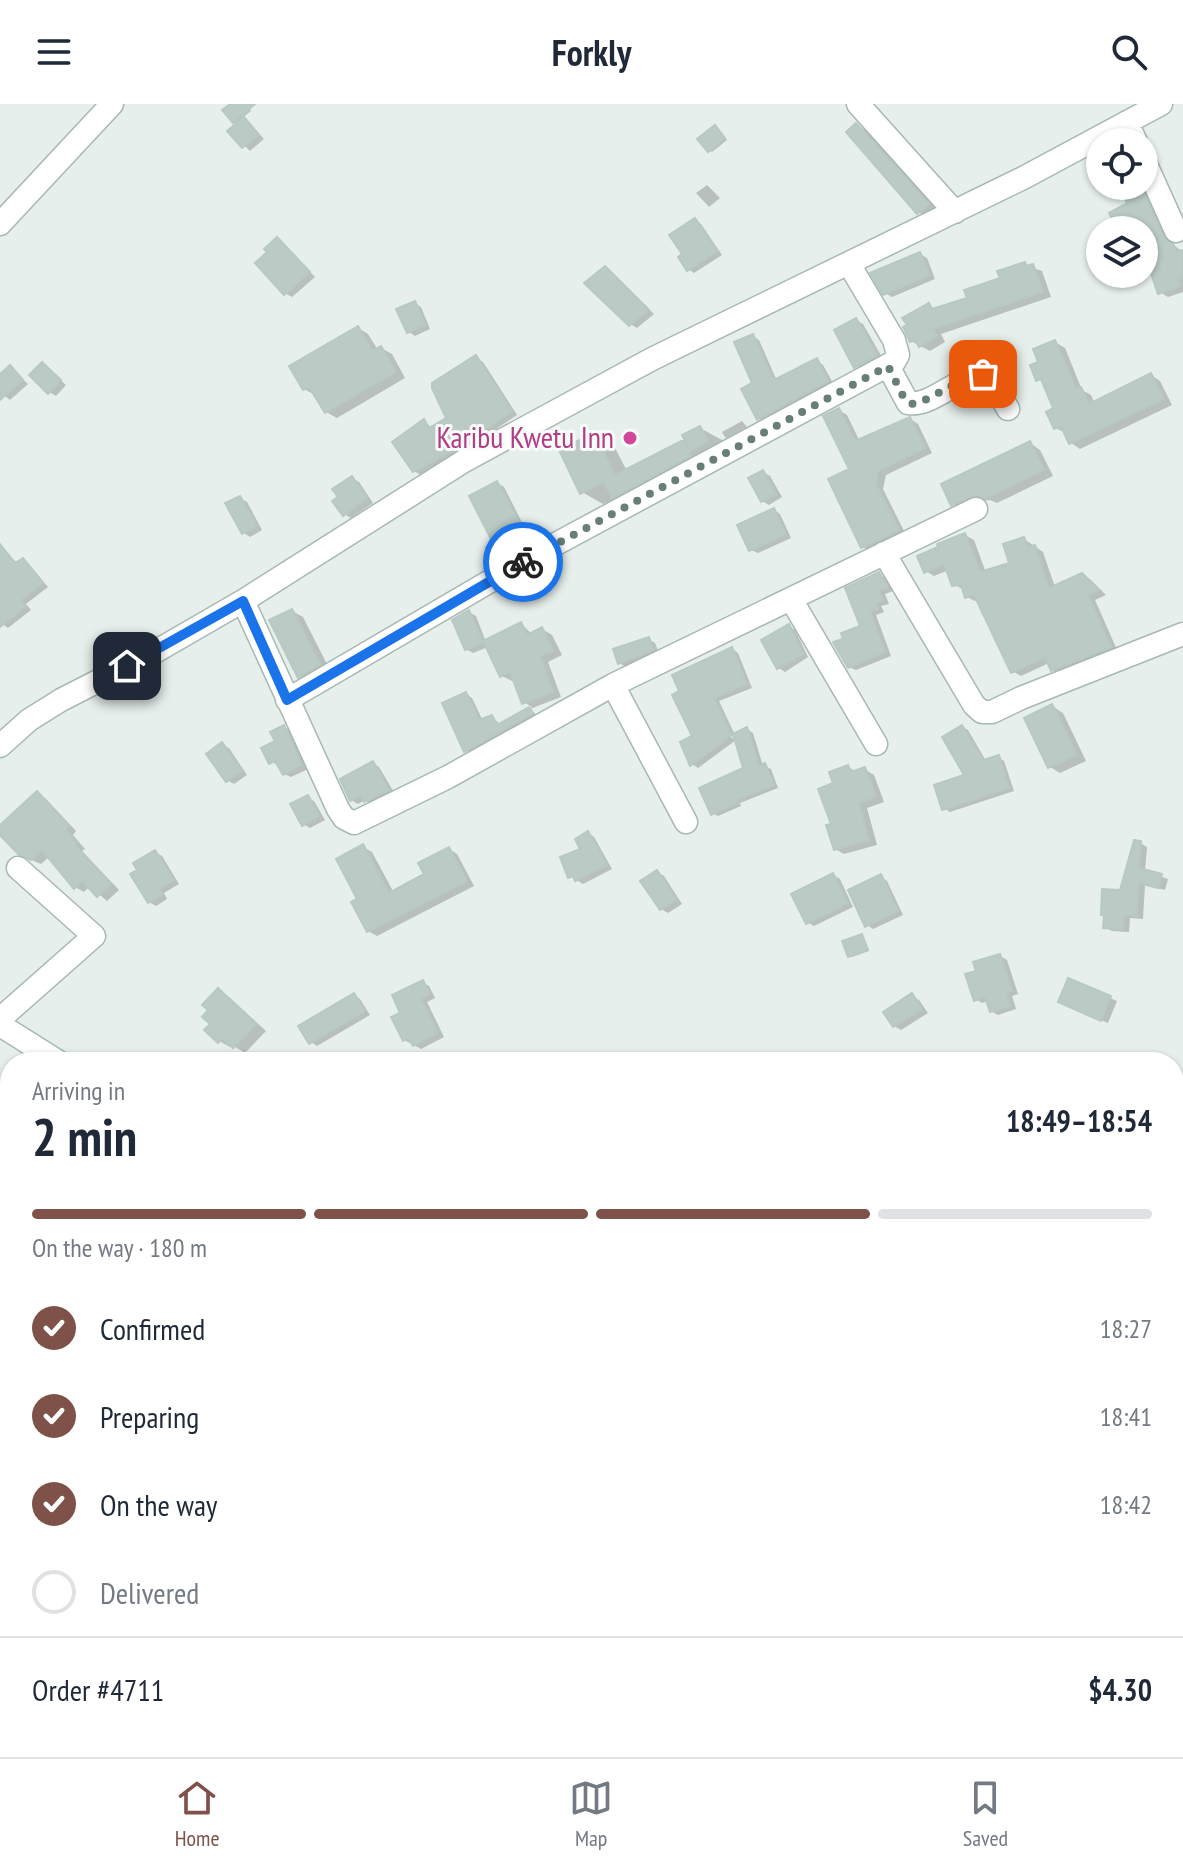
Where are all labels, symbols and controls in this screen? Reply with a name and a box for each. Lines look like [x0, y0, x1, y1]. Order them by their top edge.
text: Forkly [552, 29, 631, 76]
icon: menu [32, 30, 76, 74]
icon: search [1107, 30, 1151, 74]
map controls [1086, 128, 1158, 288]
button: locate [1086, 128, 1158, 200]
button: layers [1086, 216, 1158, 288]
pin [949, 340, 1017, 408]
icon: bag [961, 352, 1005, 396]
place label: Karibu Kwetu Inn [436, 417, 614, 456]
marker: Karibu Kwetu Inn [621, 429, 639, 447]
courier [483, 522, 563, 602]
icon: bike [501, 540, 545, 584]
pin [93, 632, 161, 700]
icon: home [105, 644, 149, 688]
text: Arriving in [32, 1074, 125, 1107]
text: 18:49–18:54 [1006, 1101, 1152, 1140]
text: 2 min [32, 1103, 137, 1170]
text: On the way · 180 m [32, 1231, 207, 1264]
icon: check [32, 1306, 76, 1350]
text: Confirmed [100, 1309, 205, 1348]
text: 18:27 [1100, 1312, 1152, 1345]
icon: check [32, 1394, 76, 1438]
text: Preparing [100, 1397, 199, 1436]
text: 18:41 [1100, 1400, 1152, 1433]
icon: check [32, 1482, 76, 1526]
text: On the way [100, 1485, 217, 1524]
text: 18:42 [1100, 1488, 1152, 1521]
text: Delivered [100, 1573, 199, 1612]
text: Order #4711 [32, 1670, 164, 1709]
text: $4.30 [1088, 1670, 1152, 1709]
tab: Home [175, 1776, 220, 1852]
tab: Map [569, 1776, 613, 1852]
tab: Saved [963, 1776, 1008, 1852]

